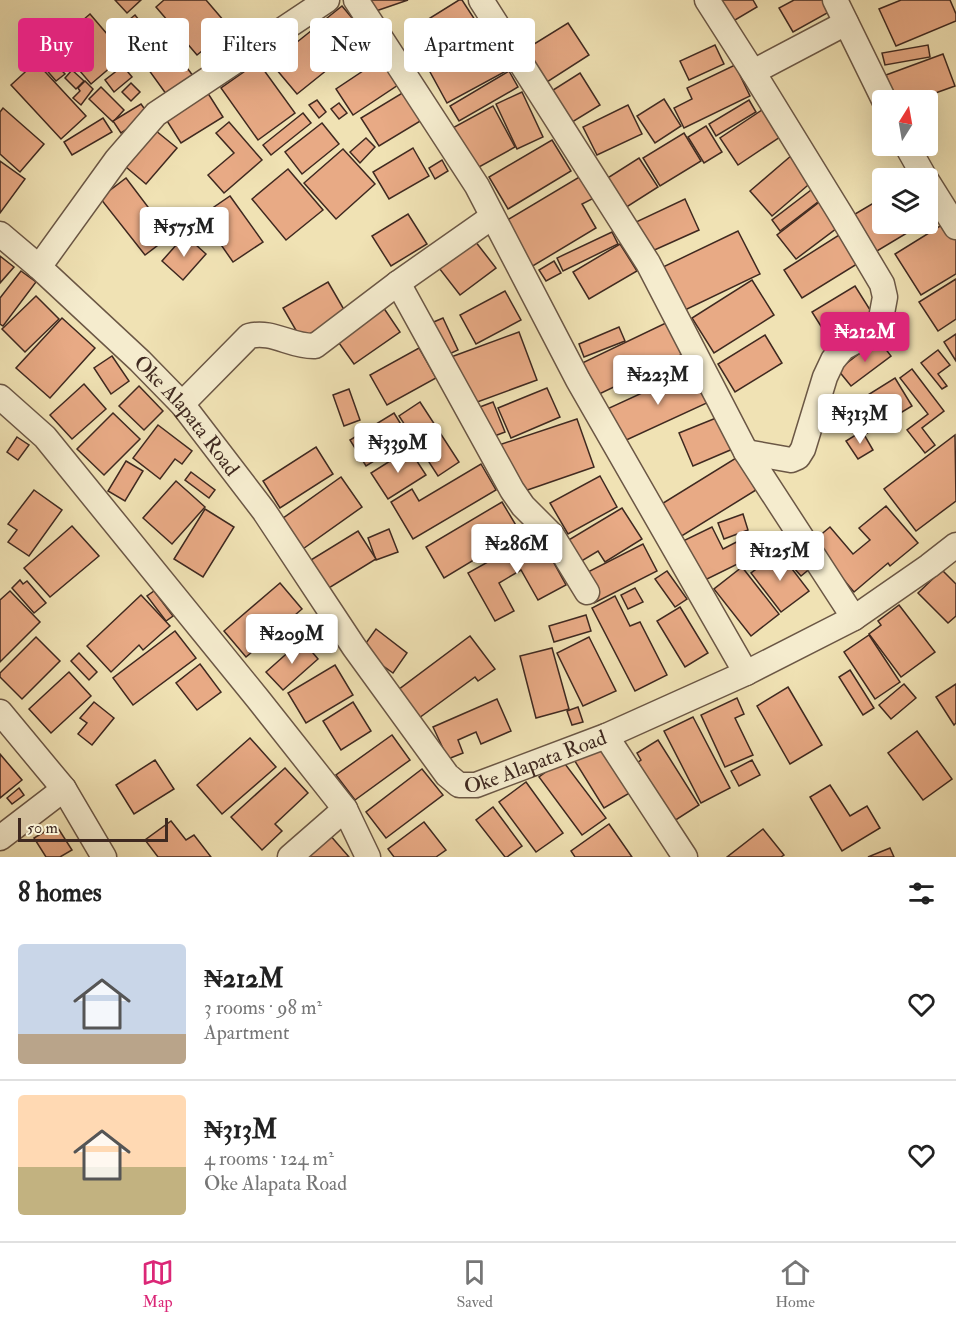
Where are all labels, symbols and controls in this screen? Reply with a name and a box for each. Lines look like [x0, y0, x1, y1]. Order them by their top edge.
chip: Buy [18, 18, 94, 72]
chip: Rent [106, 18, 189, 72]
chip: Filters [201, 18, 298, 72]
chip: New [310, 18, 392, 72]
chip: Apartment [404, 18, 535, 72]
north arrow [872, 90, 938, 156]
map controls [872, 90, 938, 234]
button: layers [872, 168, 938, 234]
pin: ₦575M [142, 207, 226, 258]
text: ₦575M [154, 214, 214, 239]
pin: ₦212M [823, 312, 907, 363]
text: ₦212M [834, 319, 896, 344]
street label: Oke Alapata Road [128, 349, 246, 482]
pin: ₦223M [616, 355, 700, 406]
text: ₦223M [627, 362, 689, 387]
pin: ₦313M [818, 394, 902, 445]
text: ₦313M [832, 401, 888, 426]
pin: ₦339M [356, 423, 440, 474]
text: ₦339M [368, 430, 428, 455]
pin: ₦286M [475, 524, 559, 575]
text: ₦286M [485, 531, 549, 556]
pin: ₦125M [738, 531, 822, 582]
text: ₦125M [750, 538, 810, 563]
pin: ₦209M [250, 614, 334, 665]
text: ₦209M [260, 621, 324, 646]
street label: Oke Alapata Road [464, 723, 611, 799]
scale bar [18, 815, 168, 842]
text: 50 m [27, 818, 58, 838]
text: 8 homes [18, 877, 102, 909]
icon: filters [905, 877, 938, 910]
text: ₦212M [204, 963, 284, 995]
icon: home [66, 968, 138, 1040]
icon: heart [905, 988, 938, 1021]
text: 3 rooms · 98 m² [204, 995, 322, 1020]
text: Apartment [204, 1020, 289, 1045]
text: ₦313M [204, 1114, 277, 1146]
icon: home [66, 1119, 138, 1191]
icon: heart [905, 1139, 938, 1172]
text: 4 rooms · 124 m² [204, 1146, 334, 1171]
text: Oke Alapata Road [204, 1171, 347, 1196]
tab: Map [141, 1256, 174, 1312]
tab: Saved [456, 1256, 493, 1312]
tab: Home [775, 1256, 815, 1312]

